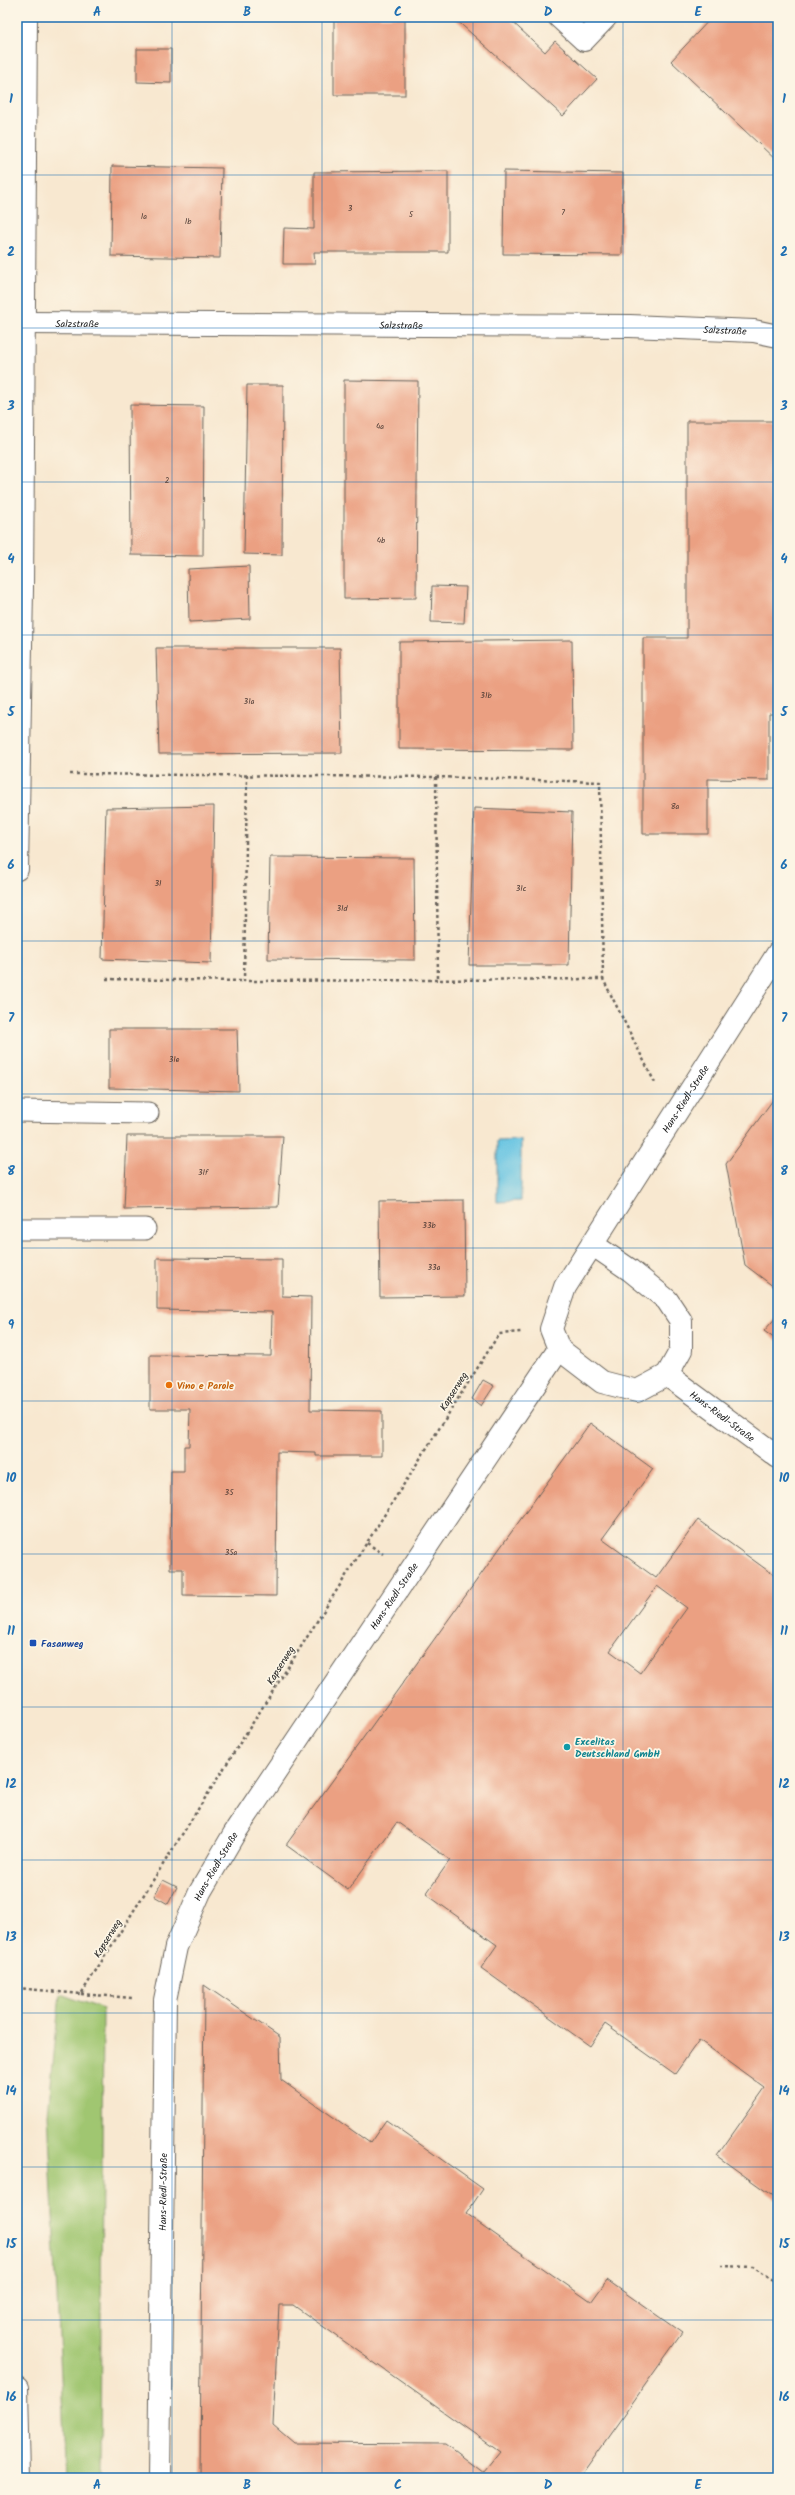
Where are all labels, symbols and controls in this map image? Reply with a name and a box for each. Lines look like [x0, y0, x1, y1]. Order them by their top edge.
text: A [93, 2, 101, 23]
text: B [243, 2, 251, 23]
text: C [394, 2, 402, 23]
text: D [544, 2, 553, 23]
text: E [694, 2, 702, 23]
text: 1 [9, 89, 13, 110]
text: 1 [782, 89, 786, 110]
house number: 3 [348, 202, 353, 215]
house number: 7 [561, 206, 565, 219]
house number: 5 [409, 208, 414, 221]
house number: 1a [141, 210, 147, 223]
house number: 1b [185, 215, 192, 228]
text: 2 [7, 242, 15, 263]
text: 2 [780, 242, 788, 263]
street label: Salzstraße [55, 316, 99, 332]
street label: Salzstraße [379, 318, 423, 334]
street label: Salzstraße [703, 322, 747, 340]
text: 3 [6, 396, 15, 417]
text: 3 [779, 396, 788, 417]
house number: 4a [376, 420, 384, 433]
house number: 2 [165, 474, 170, 487]
house number: 4b [377, 534, 386, 547]
text: 4 [7, 549, 15, 570]
text: 4 [780, 549, 788, 570]
house number: 31b [480, 689, 492, 702]
house number: 31a [244, 695, 255, 708]
text: 5 [7, 702, 16, 723]
text: 5 [780, 702, 789, 723]
house number: 8a [671, 800, 680, 813]
text: 6 [7, 855, 15, 876]
text: 6 [780, 855, 788, 876]
house number: 31 [154, 877, 162, 890]
house number: 31c [516, 882, 527, 895]
house number: 31d [336, 902, 349, 915]
text: 7 [8, 1008, 15, 1029]
text: 7 [781, 1008, 788, 1029]
house number: 31e [169, 1053, 180, 1066]
street label: Hans-Riedl-Straße [658, 1062, 714, 1136]
text: 8 [7, 1161, 15, 1182]
text: 8 [780, 1161, 788, 1182]
house number: 31f [198, 1166, 209, 1179]
house number: 33b [422, 1219, 436, 1232]
house number: 33a [428, 1261, 441, 1274]
text: 9 [8, 1315, 15, 1336]
text: 9 [781, 1315, 788, 1336]
street label: Kapserweg [436, 1369, 472, 1414]
place label: Vino e Parole [177, 1378, 234, 1394]
marker: Vino e Parole [164, 1380, 174, 1390]
street label: Hans-Riedl-Straße [686, 1387, 758, 1447]
text: 10 [6, 1468, 17, 1489]
text: 10 [779, 1468, 790, 1489]
house number: 35 [225, 1486, 234, 1499]
house number: 35a [225, 1546, 238, 1559]
street label: Hans-Riedl-Straße [366, 1559, 423, 1633]
text: 11 [7, 1621, 15, 1642]
text: 11 [780, 1621, 788, 1642]
place label: Fasanweg [41, 1636, 84, 1652]
marker: Fasanweg [28, 1638, 38, 1648]
street label: Kapserweg [263, 1643, 299, 1688]
place label: Excelitas Deutschland GmbH [575, 1734, 660, 1762]
marker: Excelitas Deutschland GmbH [562, 1742, 572, 1752]
text: 12 [5, 1774, 17, 1795]
text: 12 [778, 1774, 790, 1795]
street label: Hans-Riedl-Straße [190, 1829, 243, 1904]
street label: Kapserweg [90, 1916, 126, 1961]
text: 13 [5, 1927, 17, 1948]
text: 13 [778, 1927, 790, 1948]
text: 14 [5, 2081, 17, 2102]
text: 14 [778, 2081, 790, 2102]
street label: Hans-Riedl-Straße [155, 2152, 172, 2231]
text: 15 [6, 2234, 18, 2255]
text: 15 [779, 2234, 791, 2255]
text: 16 [6, 2387, 16, 2408]
text: 16 [779, 2387, 789, 2408]
text: A [93, 2475, 101, 2495]
text: B [243, 2475, 251, 2495]
text: C [394, 2475, 402, 2495]
text: D [544, 2475, 553, 2495]
text: E [694, 2475, 702, 2495]

